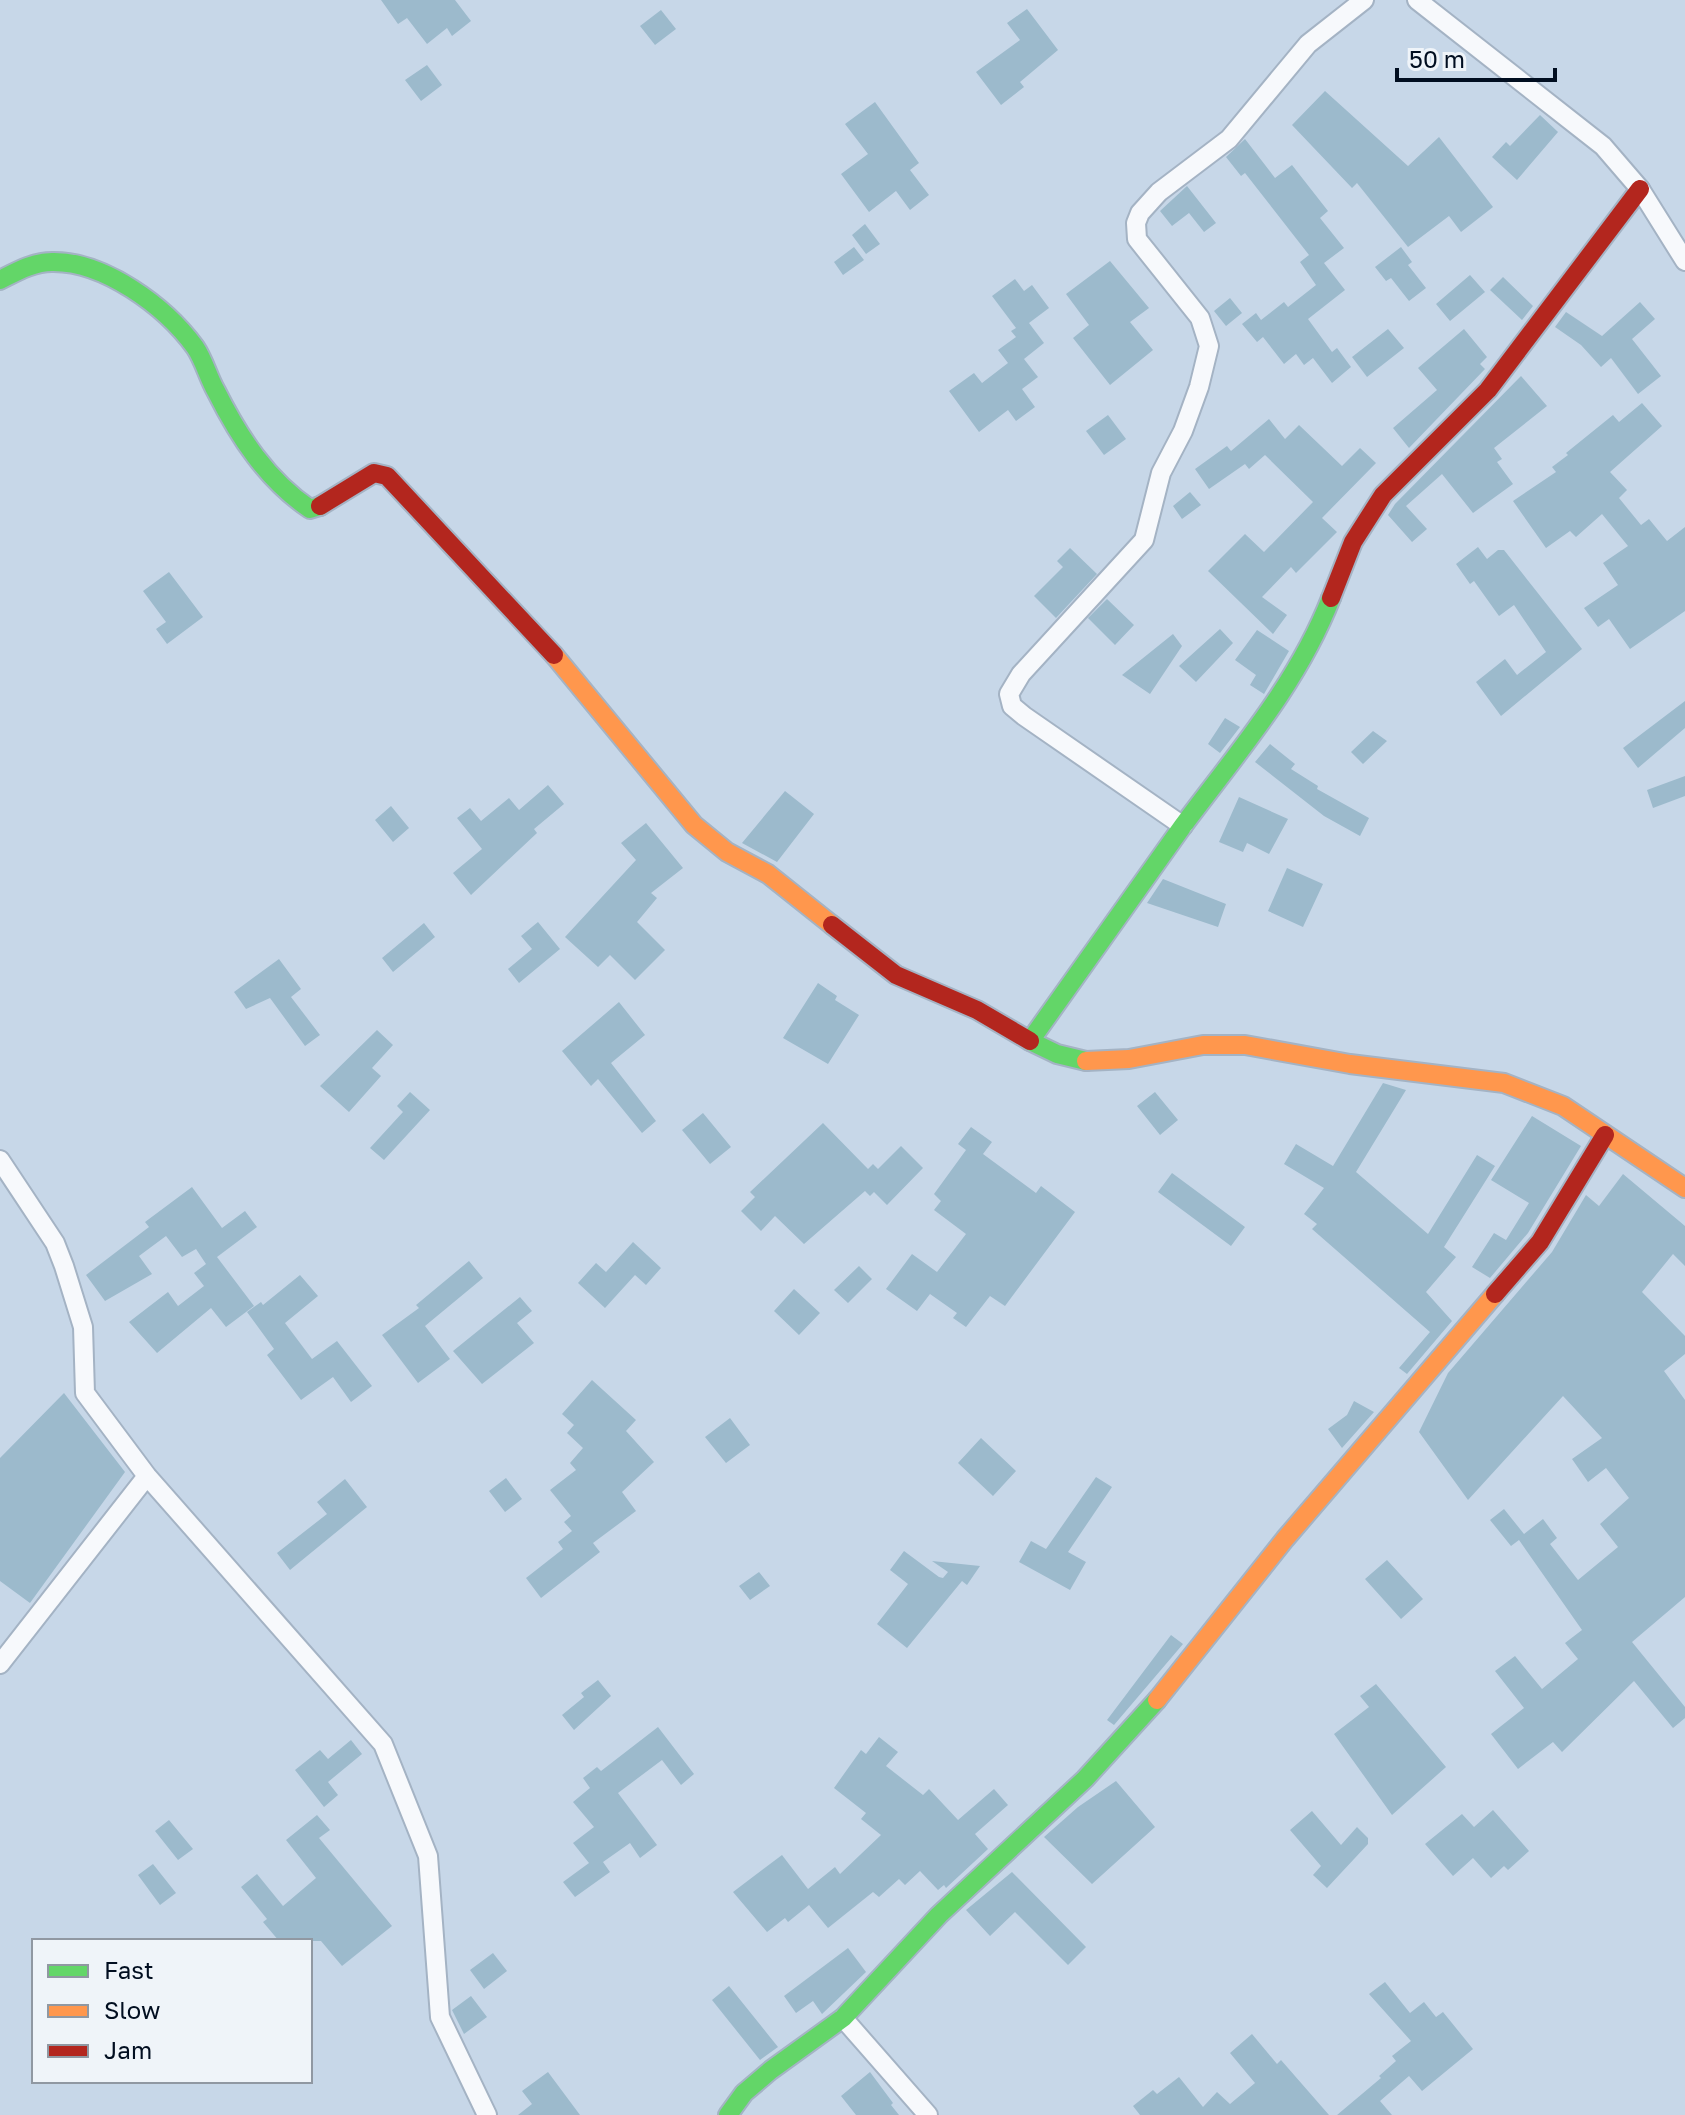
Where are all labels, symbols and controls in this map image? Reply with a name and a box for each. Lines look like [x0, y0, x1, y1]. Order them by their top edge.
scale bar [1397, 32, 1555, 82]
text: 50 m [1409, 44, 1465, 73]
legend [32, 1939, 312, 2083]
text: Fast [104, 1955, 154, 1984]
text: Slow [104, 1995, 160, 2024]
text: Jam [104, 2035, 152, 2064]

